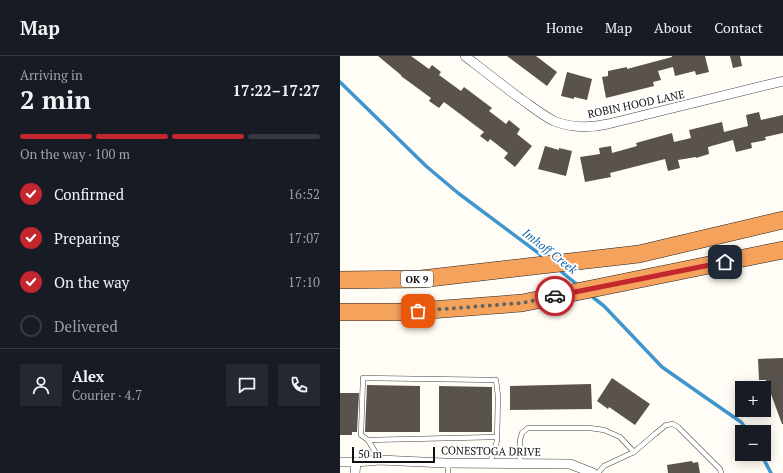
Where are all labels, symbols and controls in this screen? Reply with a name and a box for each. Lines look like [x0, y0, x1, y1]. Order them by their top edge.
text: Map [20, 15, 60, 40]
text: Home [546, 18, 583, 37]
text: Map [605, 18, 632, 37]
text: About [654, 18, 692, 37]
text: Contact [714, 18, 763, 37]
text: Arriving in [20, 66, 83, 84]
text: 17:22–17:27 [233, 80, 320, 100]
text: 2 min [20, 82, 91, 116]
street label: ROBIN HOOD LANE [586, 87, 686, 121]
text: On the way · 100 m [20, 145, 130, 163]
icon: check [20, 183, 42, 205]
text: Confirmed [54, 184, 124, 204]
text: 16:52 [288, 185, 320, 203]
water label: Imhoff Creek [519, 224, 581, 277]
icon: check [20, 227, 42, 249]
text: Preparing [54, 228, 119, 248]
text: 17:07 [288, 229, 320, 247]
pin [708, 245, 742, 279]
icon: home [714, 251, 736, 273]
icon: check [20, 271, 42, 293]
road number: OK 9 [401, 271, 433, 287]
text: On the way [54, 272, 129, 292]
text: 17:10 [288, 273, 320, 291]
courier [535, 276, 575, 316]
icon: car [544, 285, 566, 307]
pin [401, 294, 435, 328]
icon: bag [407, 300, 429, 322]
text: Delivered [54, 316, 118, 336]
button: person [20, 364, 62, 406]
button: chat [226, 364, 268, 406]
button: phone [278, 364, 320, 406]
text: Alex [72, 366, 104, 386]
map controls [735, 381, 771, 461]
button: + [735, 381, 771, 417]
text: Courier · 4.7 [72, 386, 142, 404]
button: − [735, 425, 771, 461]
street label: CONESTOGA DRIVE [441, 443, 541, 459]
scale bar [352, 445, 435, 464]
text: 50 m [358, 447, 382, 461]

